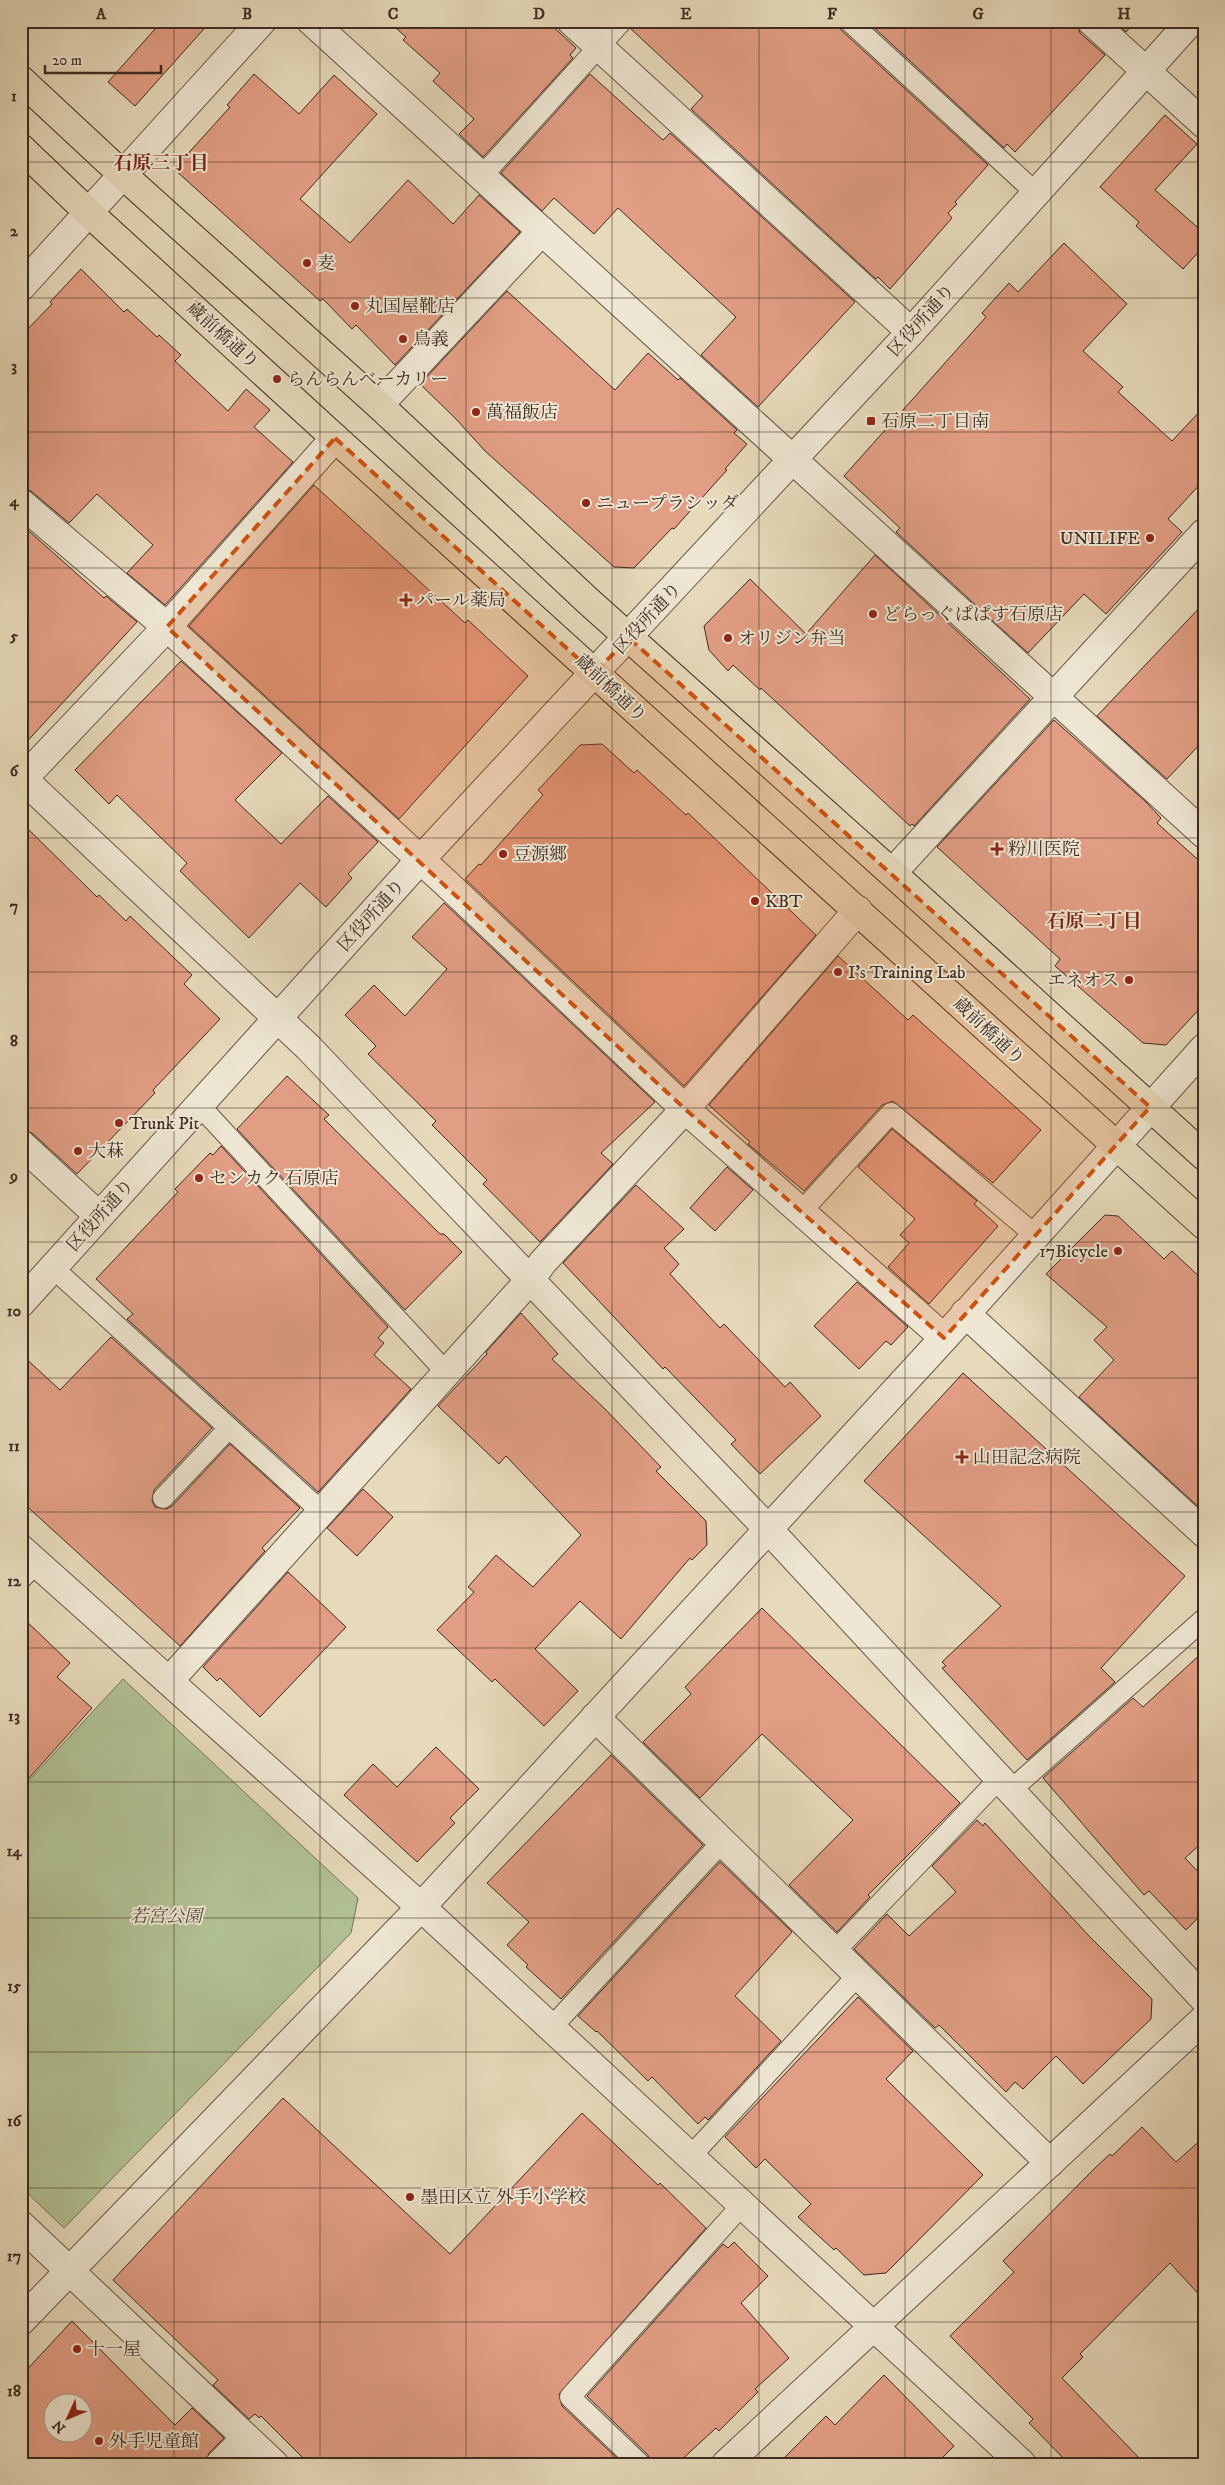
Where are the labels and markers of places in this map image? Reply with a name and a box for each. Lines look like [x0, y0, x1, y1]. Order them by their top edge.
place label: 麦 [317, 253, 335, 275]
marker: 麦 [301, 257, 313, 269]
place label: 丸国屋靴店 [365, 296, 455, 318]
marker: 丸国屋靴店 [349, 300, 361, 312]
place label: 鳥義 [413, 329, 449, 351]
marker: 鳥義 [397, 333, 409, 345]
place label: らんらんベーカリー [287, 369, 448, 391]
marker: らんらんベーカリー [271, 373, 283, 385]
place label: 萬福飯店 [486, 402, 558, 424]
marker: 萬福飯店 [470, 406, 482, 418]
place label: 石原二丁目南 [881, 411, 989, 433]
marker: 石原二丁目南 [865, 415, 877, 427]
place label: ニュープラシッダ [596, 493, 739, 515]
marker: ニュープラシッダ [580, 497, 592, 509]
place label: UNILIFE [1060, 528, 1140, 550]
marker: UNILIFE [1144, 532, 1156, 544]
place label: パール薬局 [416, 590, 506, 612]
marker: パール薬局 [400, 594, 412, 606]
place label: どらっぐぱぱす石原店 [883, 604, 1063, 626]
marker: どらっぐぱぱす石原店 [867, 608, 879, 620]
place label: オリジン弁当 [738, 628, 846, 650]
marker: オリジン弁当 [722, 632, 734, 644]
place label: 粉川医院 [1008, 839, 1080, 861]
marker: 粉川医院 [990, 842, 1004, 856]
place label: 豆源郷 [513, 844, 567, 866]
marker: 豆源郷 [497, 848, 509, 860]
place label: KBT [765, 891, 803, 913]
marker: KBT [749, 895, 761, 907]
place label: I's Training Lab [848, 962, 966, 984]
marker: I's Training Lab [832, 966, 844, 978]
place label: エネオス [1047, 970, 1119, 992]
marker: エネオス [1123, 974, 1135, 986]
place label: Trunk Pit [129, 1113, 199, 1135]
marker: Trunk Pit [113, 1117, 125, 1129]
place label: 大菻 [88, 1141, 124, 1163]
marker: 大菻 [72, 1145, 84, 1157]
place label: センカク 石原店 [209, 1168, 339, 1190]
marker: センカク 石原店 [193, 1172, 205, 1184]
place label: 17Bicycle [1039, 1241, 1108, 1263]
marker: 17Bicycle [1112, 1245, 1124, 1257]
place label: 山田記念病院 [973, 1447, 1081, 1469]
marker: 山田記念病院 [955, 1450, 969, 1464]
place label: 墨田区立 外手小学校 [420, 2187, 586, 2209]
marker: 墨田区立 外手小学校 [404, 2191, 416, 2203]
place label: 十一屋 [87, 2339, 141, 2361]
marker: 十一屋 [71, 2343, 83, 2355]
place label: 外手児童館 [109, 2431, 199, 2453]
marker: 外手児童館 [93, 2435, 105, 2447]

